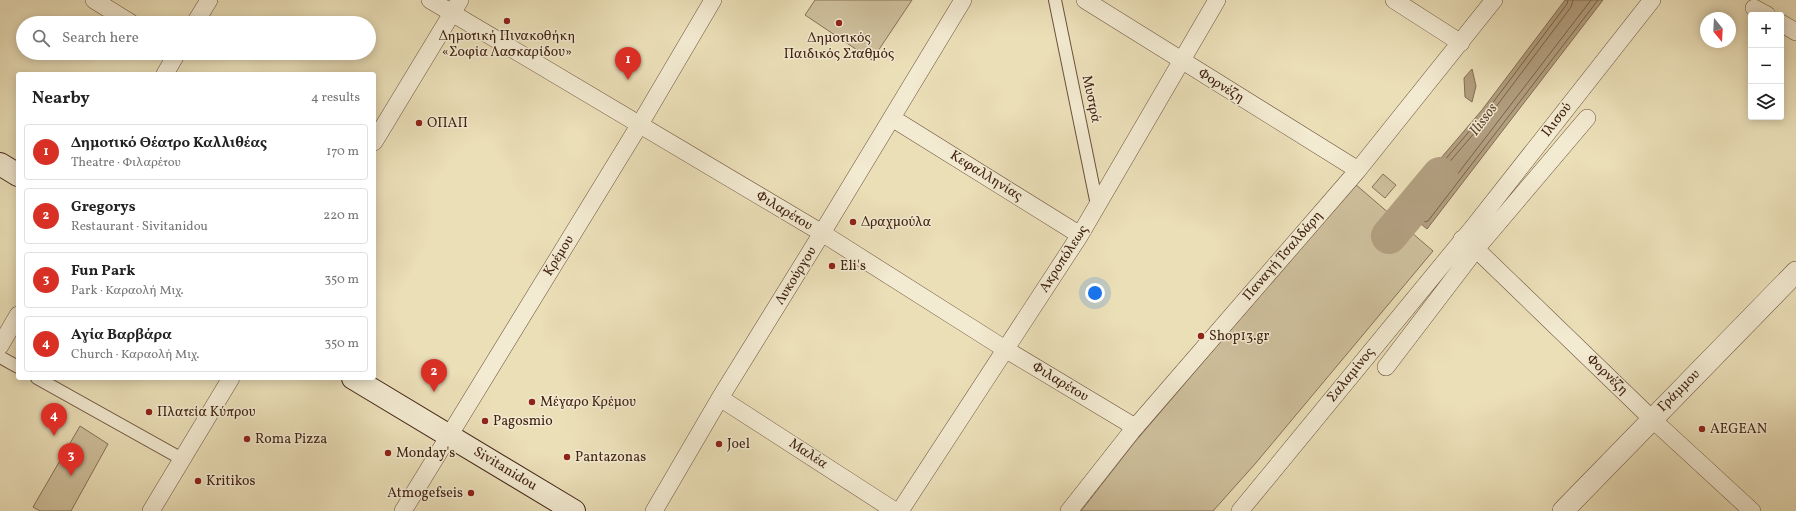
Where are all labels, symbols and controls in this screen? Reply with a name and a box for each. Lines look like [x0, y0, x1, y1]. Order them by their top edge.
north arrow [1700, 12, 1736, 48]
map controls [1748, 12, 1784, 120]
button: + [1748, 12, 1784, 48]
search box [16, 16, 376, 60]
marker: Δημοτική Πινακοθήκη «Σοφία Λασκαρίδου» [502, 16, 512, 26]
marker: Δημοτικός Παιδικός Σταθμός [834, 18, 844, 28]
icon: search [30, 27, 52, 49]
place label: Δημοτική Πινακοθήκη «Σοφία Λασκαρίδου» [439, 27, 575, 62]
text: Search here [62, 28, 139, 49]
place label: Δημοτικός Παιδικός Σταθμός [784, 29, 894, 64]
pin: 1 [615, 47, 641, 80]
button: − [1748, 48, 1784, 84]
street label: Φορνέζη [1194, 64, 1248, 108]
street label: Μυστρά [1077, 74, 1105, 125]
button: layers [1748, 84, 1784, 120]
text: Nearby [32, 87, 90, 110]
text: 4 results [311, 89, 360, 107]
water label: Ilissos [1465, 99, 1504, 141]
street label: Ιλισού [1537, 99, 1577, 141]
place label: ΟΠΑΠ [427, 114, 468, 133]
marker: ΟΠΑΠ [414, 118, 424, 128]
text: Δημοτικό Θέατρο Καλλιθέας [71, 133, 267, 154]
text: 1 [43, 143, 49, 161]
text: 170 m [326, 143, 359, 161]
street label: Κεφαλληνίας [946, 146, 1026, 206]
text: Theatre · Φιλαρέτου [71, 154, 181, 172]
street label: Φιλαρέτου [752, 187, 816, 235]
text: Gregorys [71, 197, 136, 218]
text: 2 [43, 207, 49, 225]
text: 220 m [323, 207, 359, 225]
street label: Παναγή Τσαλδάρη [1239, 207, 1327, 305]
place label: Δραχμούλα [861, 213, 932, 232]
marker: Δραχμούλα [848, 217, 858, 227]
text: Restaurant · Sivitanidou [71, 218, 208, 236]
street label: Ακροπόλεως [1035, 222, 1093, 296]
street label: Κρέμου [539, 232, 579, 280]
street label: Λυκούργου [771, 243, 822, 309]
place label: Eli's [840, 257, 866, 276]
text: Fun Park [71, 261, 135, 282]
marker: Eli's [827, 261, 837, 271]
text: 3 [43, 271, 49, 289]
text: 350 m [324, 271, 359, 289]
text: Park · Καραολή Μιχ. [71, 282, 184, 300]
your location [1085, 283, 1105, 303]
text: Αγία Βαρβάρα [71, 325, 172, 346]
place label: Shop13.gr [1209, 327, 1270, 346]
marker: Shop13.gr [1196, 331, 1206, 341]
text: 4 [42, 335, 50, 353]
text: 350 m [324, 335, 359, 353]
street label: Σαλαμίνος [1323, 343, 1379, 407]
text: Church · Καραολή Μιχ. [71, 346, 199, 364]
street label: Φορνέζη [1582, 350, 1632, 400]
street label: Φιλαρέτου [1028, 358, 1092, 406]
pin: 2 [421, 359, 447, 392]
street label: Γράμμου [1653, 365, 1705, 417]
place label: Μέγαρο Κρέμου [540, 393, 636, 412]
marker: Μέγαρο Κρέμου [527, 397, 537, 407]
pin: 4 [41, 403, 67, 436]
place label: Πλατεία Κύπρου [157, 403, 256, 422]
marker: Πλατεία Κύπρου [144, 407, 154, 417]
place label: Pagosmio [493, 412, 553, 431]
marker: Pagosmio [480, 416, 490, 426]
place label: AEGEAN [1710, 420, 1767, 439]
marker: AEGEAN [1697, 424, 1707, 434]
place label: Roma Pizza [255, 430, 327, 449]
marker: Roma Pizza [242, 434, 252, 444]
street label: Μαλέα [785, 434, 832, 474]
place label: Joel [727, 435, 750, 454]
marker: Joel [714, 439, 724, 449]
pin: 3 [58, 443, 84, 476]
street label: Sivitanidou [470, 443, 541, 496]
place label: Monday's [396, 444, 455, 463]
marker: Monday's [383, 448, 393, 458]
place label: Pantazonas [575, 448, 646, 467]
marker: Pantazonas [562, 452, 572, 462]
place label: Kritikos [206, 472, 256, 491]
marker: Kritikos [193, 476, 203, 486]
place label: Atmogefseis [387, 484, 463, 503]
marker: Atmogefseis [466, 488, 476, 498]

